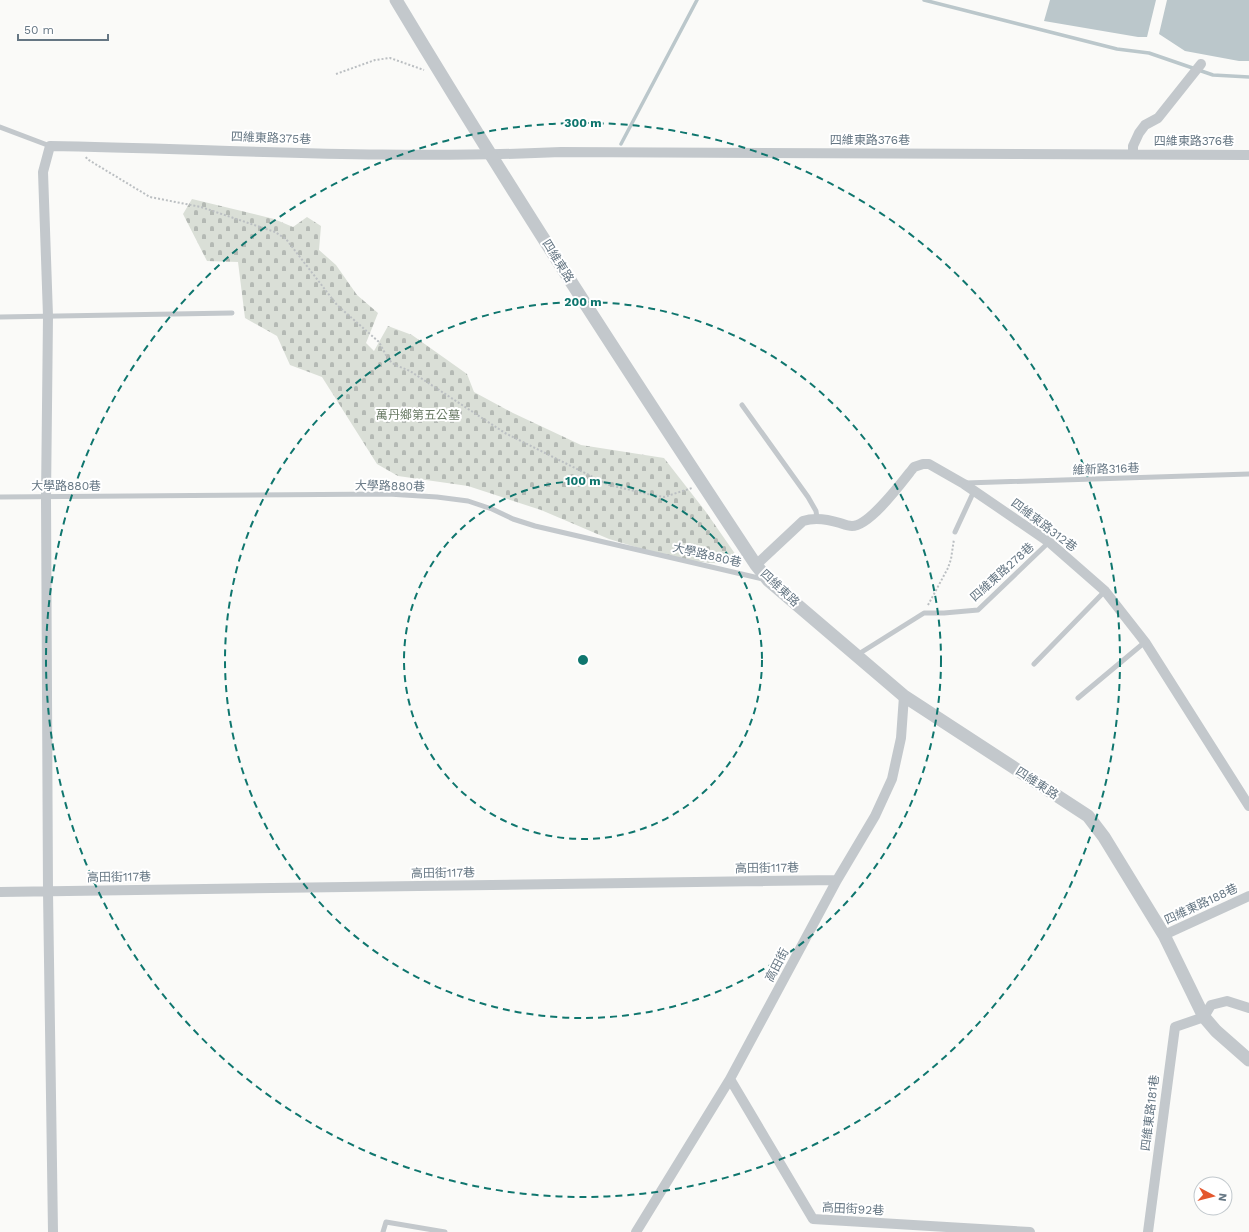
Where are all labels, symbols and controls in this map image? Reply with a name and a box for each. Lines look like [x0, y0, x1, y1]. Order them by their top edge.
scale bar [18, 16, 108, 42]
text: 50 m [24, 23, 54, 37]
text: 300 m [564, 116, 602, 130]
street label: 四維東路375巷 [231, 130, 311, 146]
street label: 四維東路376巷 [830, 133, 910, 147]
street label: 四維東路376巷 [1154, 134, 1234, 148]
street label: 四維東路 [539, 237, 577, 285]
text: 200 m [564, 295, 602, 309]
park label: 萬丹鄉第五公墓 [376, 408, 460, 422]
street label: 維新路316巷 [1072, 461, 1140, 477]
text: 100 m [565, 474, 601, 488]
street label: 大學路880巷 [355, 478, 425, 494]
street label: 大學路880巷 [31, 479, 101, 493]
street label: 四維東路312巷 [1008, 496, 1080, 554]
street label: 大學路880巷 [671, 540, 743, 570]
street label: 四維東路278巷 [967, 540, 1037, 604]
street label: 四維東路 [758, 567, 802, 609]
centre of rings [576, 653, 590, 667]
street label: 四維東路 [1013, 764, 1061, 802]
street label: 高田街117巷 [735, 860, 799, 876]
street label: 高田街117巷 [411, 865, 475, 881]
street label: 高田街117巷 [87, 869, 151, 885]
street label: 四維東路188巷 [1162, 881, 1240, 927]
street label: 高田街 [762, 946, 792, 984]
street label: 四維東路181巷 [1138, 1074, 1162, 1152]
north arrow [1193, 1176, 1233, 1216]
text: N [1215, 1192, 1229, 1202]
street label: 高田街92巷 [821, 1200, 885, 1218]

